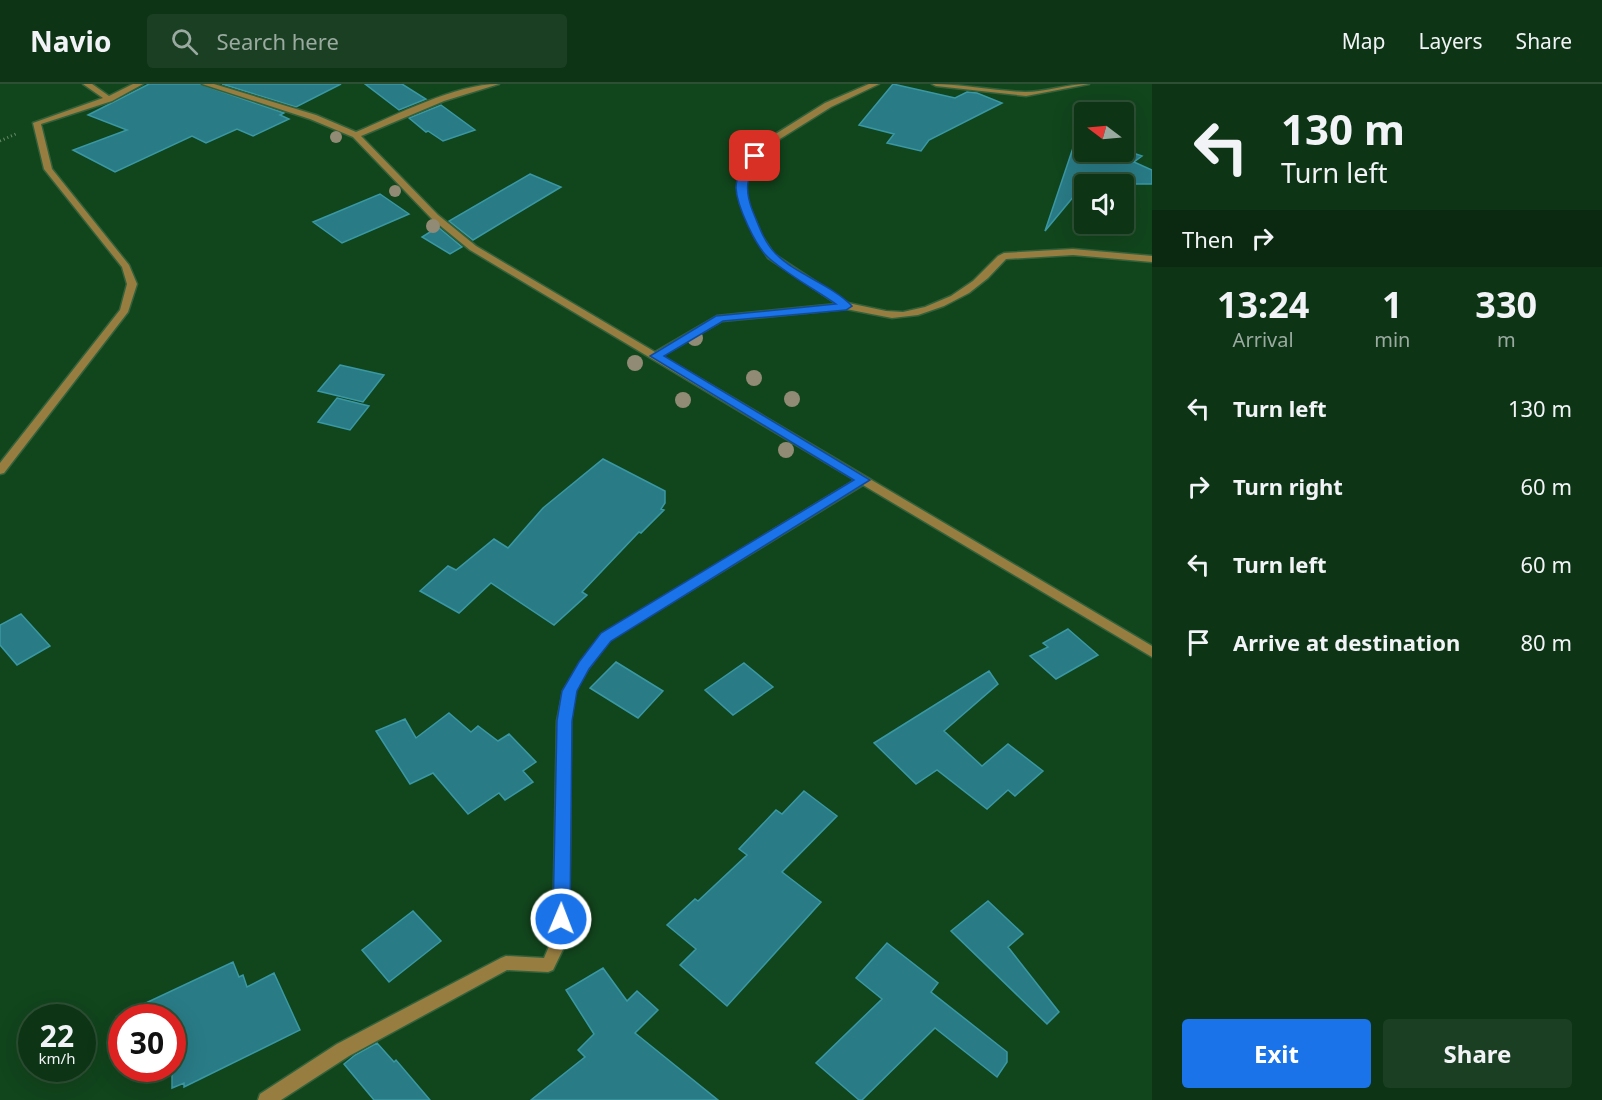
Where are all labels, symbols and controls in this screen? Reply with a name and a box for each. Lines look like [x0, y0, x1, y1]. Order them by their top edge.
search box [147, 14, 567, 68]
text: Navio [30, 22, 111, 60]
icon: search [168, 25, 201, 58]
text: Search here [216, 26, 339, 56]
text: Map [1342, 27, 1386, 55]
text: Layers [1419, 27, 1483, 55]
text: Share [1516, 27, 1572, 55]
text: 130 m [1281, 100, 1405, 157]
north arrow [1074, 102, 1134, 162]
map controls [1074, 102, 1134, 234]
icon: left [1182, 108, 1260, 186]
pin [729, 130, 780, 181]
icon: arrive [738, 139, 771, 172]
text: Turn left [1281, 154, 1387, 191]
button: sound [1074, 174, 1134, 234]
icon: right [1246, 222, 1279, 255]
text: Then [1182, 224, 1234, 254]
text: 13:24 [1217, 280, 1309, 329]
text: 1 [1382, 280, 1403, 329]
text: 330 [1475, 280, 1537, 329]
text: Arrival [1233, 326, 1294, 353]
text: min [1374, 326, 1410, 353]
text: m [1497, 326, 1516, 353]
icon: left [1182, 392, 1215, 425]
text: Turn left [1233, 393, 1327, 423]
text: 130 m [1508, 393, 1572, 423]
icon: right [1182, 470, 1215, 503]
text: Turn right [1233, 471, 1343, 501]
text: 60 m [1521, 471, 1572, 501]
icon: left [1182, 548, 1215, 581]
text: Turn left [1233, 549, 1327, 579]
text: 60 m [1521, 549, 1572, 579]
icon: arrive [1182, 626, 1215, 659]
text: Arrive at destination [1233, 627, 1460, 657]
text: 80 m [1521, 627, 1572, 657]
position arrow [529, 887, 593, 951]
speed limit sign: 30 [108, 1004, 186, 1082]
text: 22 [40, 1015, 74, 1056]
button: Exit [1182, 1019, 1371, 1088]
button: Share [1383, 1019, 1572, 1088]
text: km/h [39, 1048, 75, 1068]

